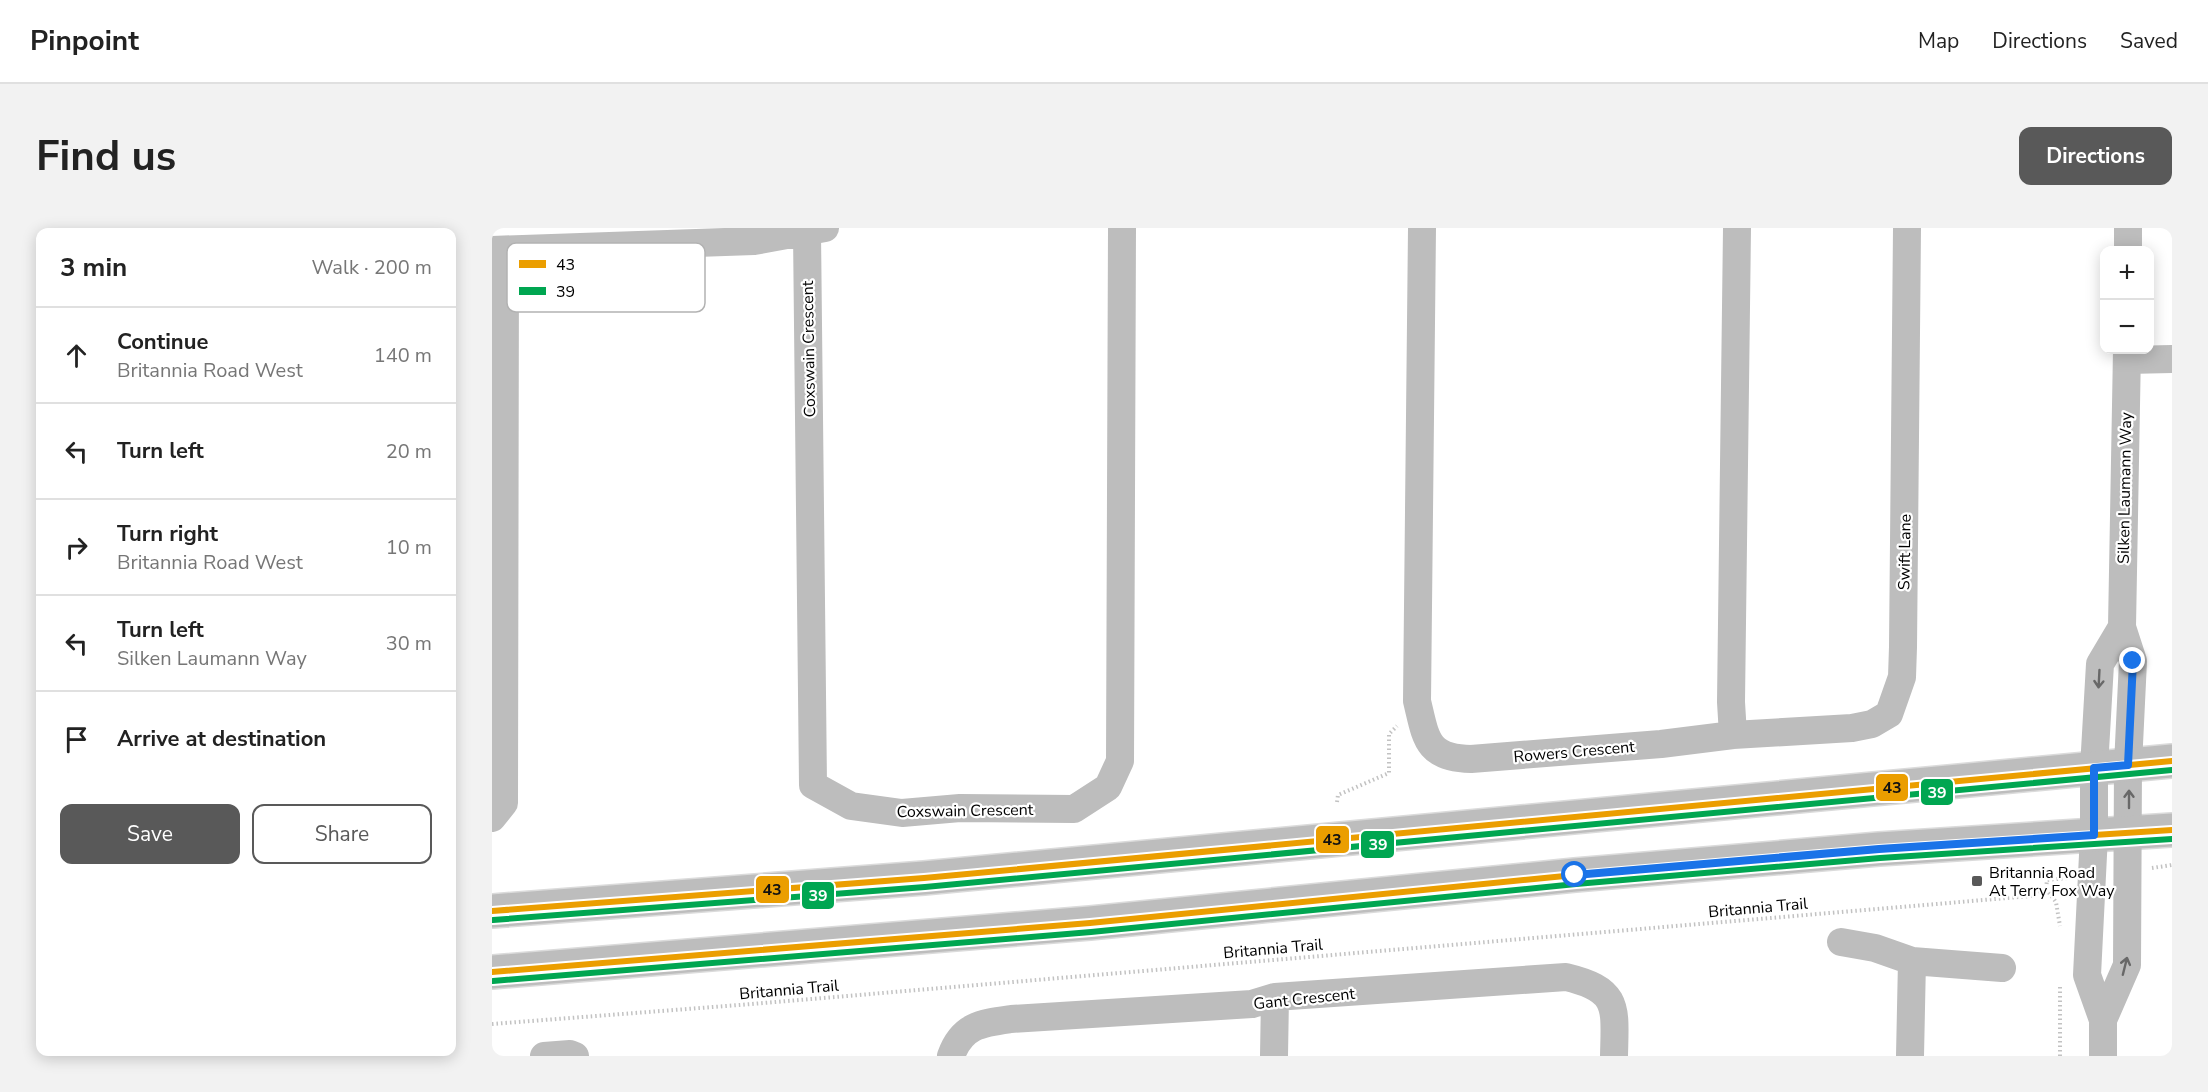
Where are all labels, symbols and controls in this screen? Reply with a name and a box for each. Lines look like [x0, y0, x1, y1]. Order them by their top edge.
text: Pinpoint [30, 22, 139, 60]
text: Map [1918, 27, 1959, 55]
text: Directions [1992, 27, 2087, 55]
text: Saved [2120, 27, 2178, 55]
button: Directions [2019, 127, 2172, 185]
text: Find us [36, 128, 176, 185]
legend [507, 243, 705, 312]
map controls [2100, 246, 2154, 354]
button: + [2100, 246, 2154, 300]
text: 3 min [60, 250, 127, 285]
text: Walk · 200 m [312, 254, 432, 281]
text: 43 [556, 254, 575, 276]
street label: Coxswain Crescent [797, 280, 821, 417]
text: 39 [556, 281, 575, 303]
button: − [2100, 300, 2154, 354]
text: Continue [117, 327, 208, 357]
icon: ahead [60, 339, 93, 372]
text: 140 m [374, 342, 432, 369]
text: Britannia Road West [117, 357, 303, 384]
street label: Silken Laumann Way [2113, 411, 2137, 564]
icon: left [60, 435, 93, 468]
text: Turn left [117, 436, 204, 466]
text: 20 m [386, 438, 432, 465]
street label: Swift Lane [1893, 514, 1917, 590]
text: Turn right [117, 519, 218, 549]
icon: right [60, 531, 93, 564]
text: 10 m [386, 534, 432, 561]
text: Britannia Road West [117, 549, 303, 576]
text: Turn left [117, 615, 204, 645]
icon: left [60, 627, 93, 660]
text: 30 m [386, 630, 432, 657]
text: Silken Laumann Way [117, 645, 307, 672]
route end [2119, 647, 2145, 673]
one-way arrow [2093, 669, 2104, 689]
icon: arrive [60, 723, 93, 756]
text: Arrive at destination [117, 724, 326, 754]
street label: Rowers Crescent [1513, 736, 1636, 768]
line badge: 43 [1875, 773, 1909, 802]
text: 43 [1882, 777, 1902, 799]
line badge: 39 [1920, 778, 1954, 806]
text: 39 [1927, 782, 1947, 804]
one-way arrow [2123, 790, 2135, 810]
street label: Coxswain Crescent [897, 799, 1034, 823]
button: Save [60, 804, 240, 864]
button: Share [252, 804, 432, 864]
line badge: 43 [1315, 825, 1350, 854]
text: 43 [1322, 829, 1342, 851]
line badge: 39 [1360, 830, 1395, 859]
text: 39 [1368, 834, 1388, 856]
route start [1561, 861, 1587, 887]
place label: Britannia Road At Terry Fox Way [1989, 862, 2115, 902]
marker: Britannia Road At Terry Fox Way [1970, 874, 1984, 888]
line badge: 43 [755, 875, 790, 904]
text: 43 [762, 879, 782, 901]
line badge: 39 [801, 881, 835, 910]
text: 39 [808, 885, 828, 907]
street label: Britannia Trail [1707, 893, 1809, 923]
street label: Britannia Trail [1222, 934, 1324, 964]
one-way arrow [2119, 957, 2131, 976]
street label: Britannia Trail [738, 975, 840, 1005]
street label: Gant Crescent [1252, 983, 1356, 1015]

